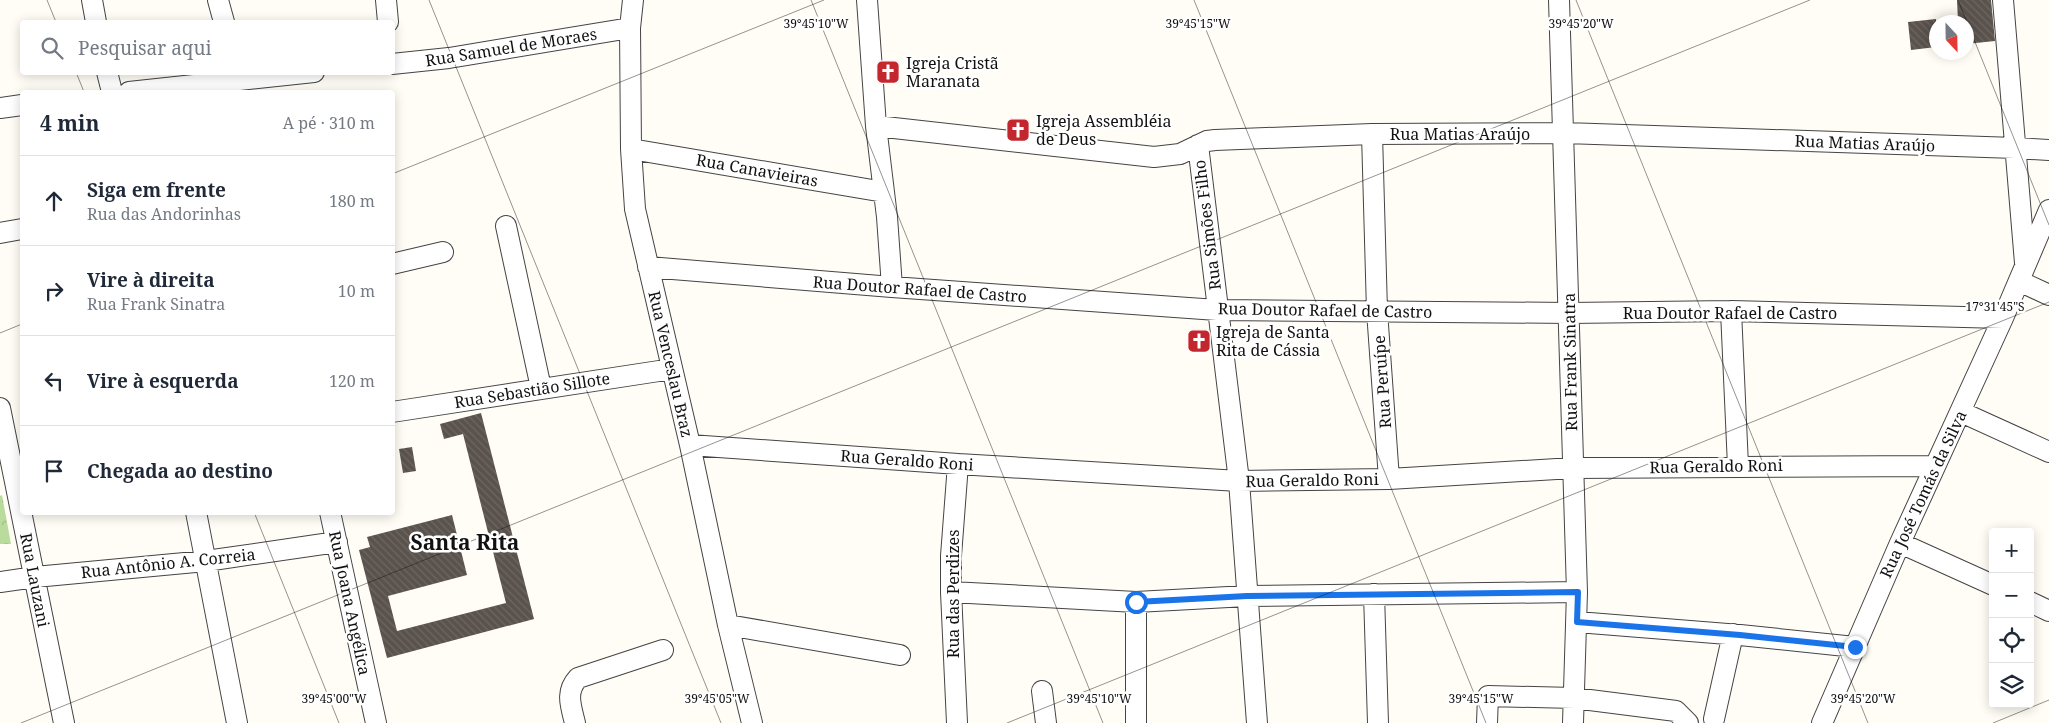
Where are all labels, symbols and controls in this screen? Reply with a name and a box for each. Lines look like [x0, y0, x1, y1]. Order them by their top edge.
text: 39°45'10"W [783, 15, 849, 32]
text: 39°45'15"W [1165, 15, 1231, 32]
text: 39°45'20"W [1548, 15, 1614, 32]
north arrow [1929, 15, 1974, 60]
search box [20, 20, 395, 75]
street label: Rua Samuel de Moraes [424, 23, 598, 71]
icon: search [38, 34, 66, 62]
text: Pesquisar aqui [78, 35, 212, 61]
place label: Igreja Cristã Maranata [906, 52, 999, 92]
church icon: Igreja Cristã Maranata [875, 59, 901, 85]
text: 4 min [40, 109, 99, 137]
place label: Igreja Assembléia de Deus [1036, 110, 1171, 150]
text: A pé · 310 m [283, 112, 375, 134]
church icon: Igreja Assembléia de Deus [1005, 117, 1031, 143]
street label: Rua Matias Araújo [1390, 123, 1530, 145]
street label: Rua Matias Araújo [1794, 130, 1936, 156]
street label: Rua Canavieiras [694, 148, 820, 192]
street label: Rua Simões Filho [1188, 159, 1226, 291]
text: Siga em frente [87, 177, 226, 203]
icon: ahead [40, 187, 68, 215]
text: 180 m [329, 190, 375, 212]
text: Rua das Andorinhas [87, 203, 241, 225]
text: Vire à direita [87, 267, 215, 293]
street label: Rua Doutor Rafael de Castro [812, 271, 1028, 307]
icon: right [40, 277, 68, 305]
text: 10 m [338, 280, 375, 302]
street label: Rua Venceslau Braz [643, 289, 699, 439]
text: Rua Frank Sinatra [87, 293, 225, 315]
street label: Rua Frank Sinatra [1558, 293, 1582, 431]
street label: Rua Doutor Rafael de Castro [1218, 297, 1432, 323]
text: 17°31'45"S [1965, 298, 2025, 315]
street label: Rua Doutor Rafael de Castro [1623, 302, 1837, 324]
place label: Igreja de Santa Rita de Cássia [1216, 321, 1330, 361]
church icon: Igreja de Santa Rita de Cássia [1186, 328, 1212, 354]
street label: Rua Peruípe [1368, 335, 1396, 429]
icon: left [40, 367, 68, 395]
street label: Rua Sebastião Sillote [453, 367, 611, 413]
text: Vire à esquerda [87, 368, 239, 394]
text: 120 m [329, 370, 375, 392]
street label: Rua José Tomás da Silva [1874, 407, 1972, 581]
street label: Rua Geraldo Roni [840, 444, 974, 476]
street label: Rua Geraldo Roni [1649, 454, 1783, 478]
icon: arrive [40, 457, 68, 485]
text: Chegada ao destino [87, 458, 273, 484]
street label: Rua Geraldo Roni [1245, 468, 1379, 492]
district label: Santa Rita [411, 528, 519, 556]
map controls [1989, 528, 2034, 708]
button: + [1989, 528, 2034, 573]
street label: Rua Joana Angélica [324, 529, 376, 677]
street label: Rua das Perdizes [942, 530, 964, 658]
street label: Rua Lauzani [15, 531, 55, 629]
street label: Rua Antônio A. Correia [80, 543, 256, 583]
button: − [1989, 573, 2034, 618]
route start [1125, 591, 1148, 614]
button: locate [1989, 618, 2034, 663]
route end [1844, 636, 1867, 659]
button: layers [1989, 663, 2034, 708]
text: 39°45'00"W [301, 690, 367, 707]
text: 39°45'05"W [684, 690, 750, 707]
text: 39°45'10"W [1066, 690, 1132, 707]
text: 39°45'15"W [1448, 690, 1514, 707]
text: 39°45'20"W [1830, 690, 1896, 707]

